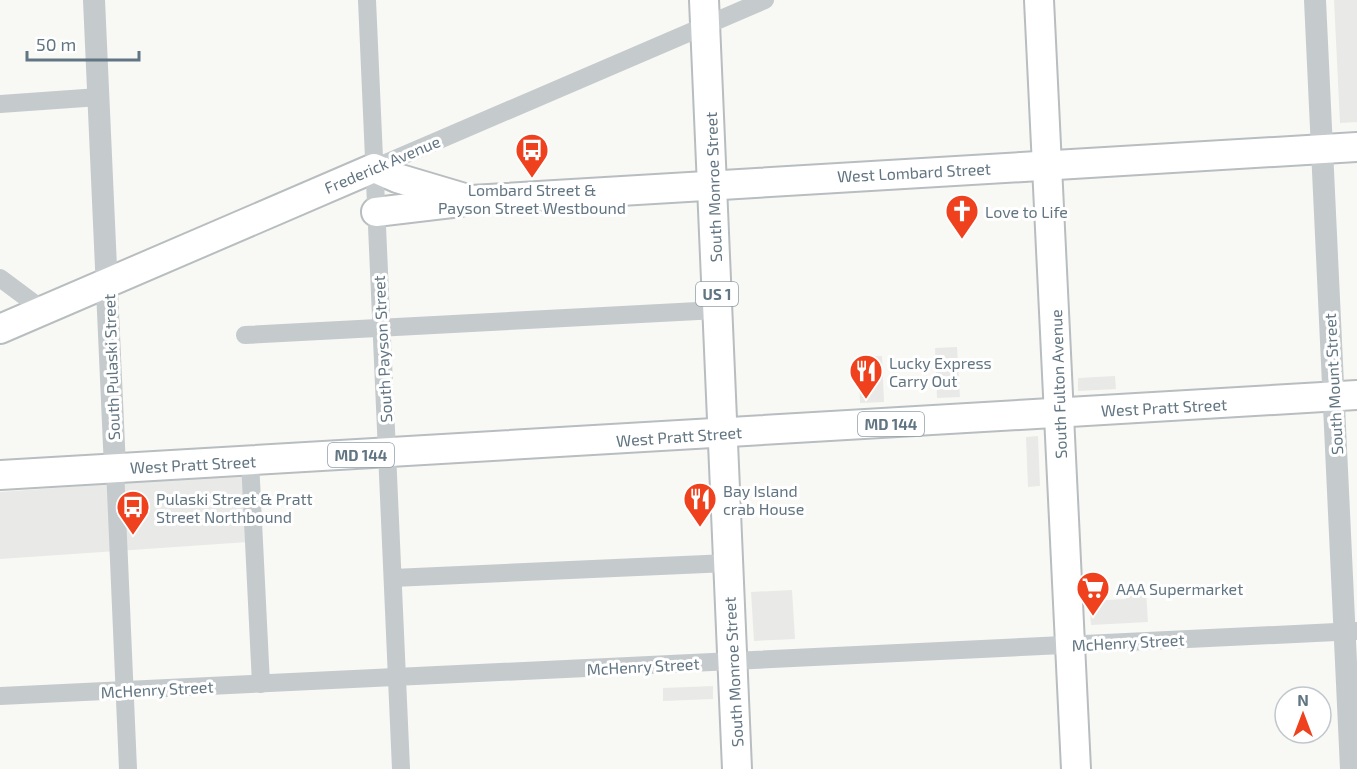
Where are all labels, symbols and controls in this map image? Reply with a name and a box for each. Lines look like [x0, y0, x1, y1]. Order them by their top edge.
scale bar [27, 24, 140, 62]
text: 50 m [36, 33, 76, 55]
street label: South Monroe Street [701, 111, 725, 263]
street label: Frederick Avenue [321, 131, 443, 197]
bus stop icon: Lombard Street & Payson Street Westbound [514, 132, 550, 179]
street label: West Lombard Street [837, 158, 991, 186]
place label: Lombard Street & Payson Street Westbound [438, 180, 626, 217]
church icon: Love to Life [944, 193, 980, 240]
place label: Love to Life [985, 202, 1068, 221]
street label: South Payson Street [369, 275, 395, 423]
road number: US 1 [696, 282, 738, 306]
street label: South Pulaski Street [99, 293, 123, 441]
street label: South Fulton Avenue [1046, 309, 1070, 459]
street label: South Mount Street [1320, 313, 1346, 455]
restaurant icon: Lucky Express Carry Out [848, 353, 884, 400]
place label: Lucky Express Carry Out [889, 353, 992, 390]
street label: West Pratt Street [1101, 394, 1227, 420]
road number: MD 144 [858, 412, 924, 436]
street label: West Pratt Street [615, 422, 743, 450]
road number: MD 144 [328, 443, 394, 467]
street label: West Pratt Street [130, 451, 256, 477]
restaurant icon: Bay Island crab House [682, 481, 718, 528]
place label: Bay Island crab House [723, 481, 804, 518]
bus stop icon: Pulaski Street & Pratt Street Northbound [115, 489, 151, 536]
place label: Pulaski Street & Pratt Street Northbound [156, 489, 313, 526]
supermarket icon: AAA Supermarket [1075, 570, 1111, 617]
place label: AAA Supermarket [1116, 579, 1243, 598]
street label: South Monroe Street [720, 596, 746, 748]
street label: McHenry Street [1071, 630, 1185, 654]
street label: McHenry Street [586, 654, 700, 678]
street label: McHenry Street [100, 677, 214, 701]
north arrow [1273, 685, 1333, 745]
text: N [1297, 690, 1309, 709]

